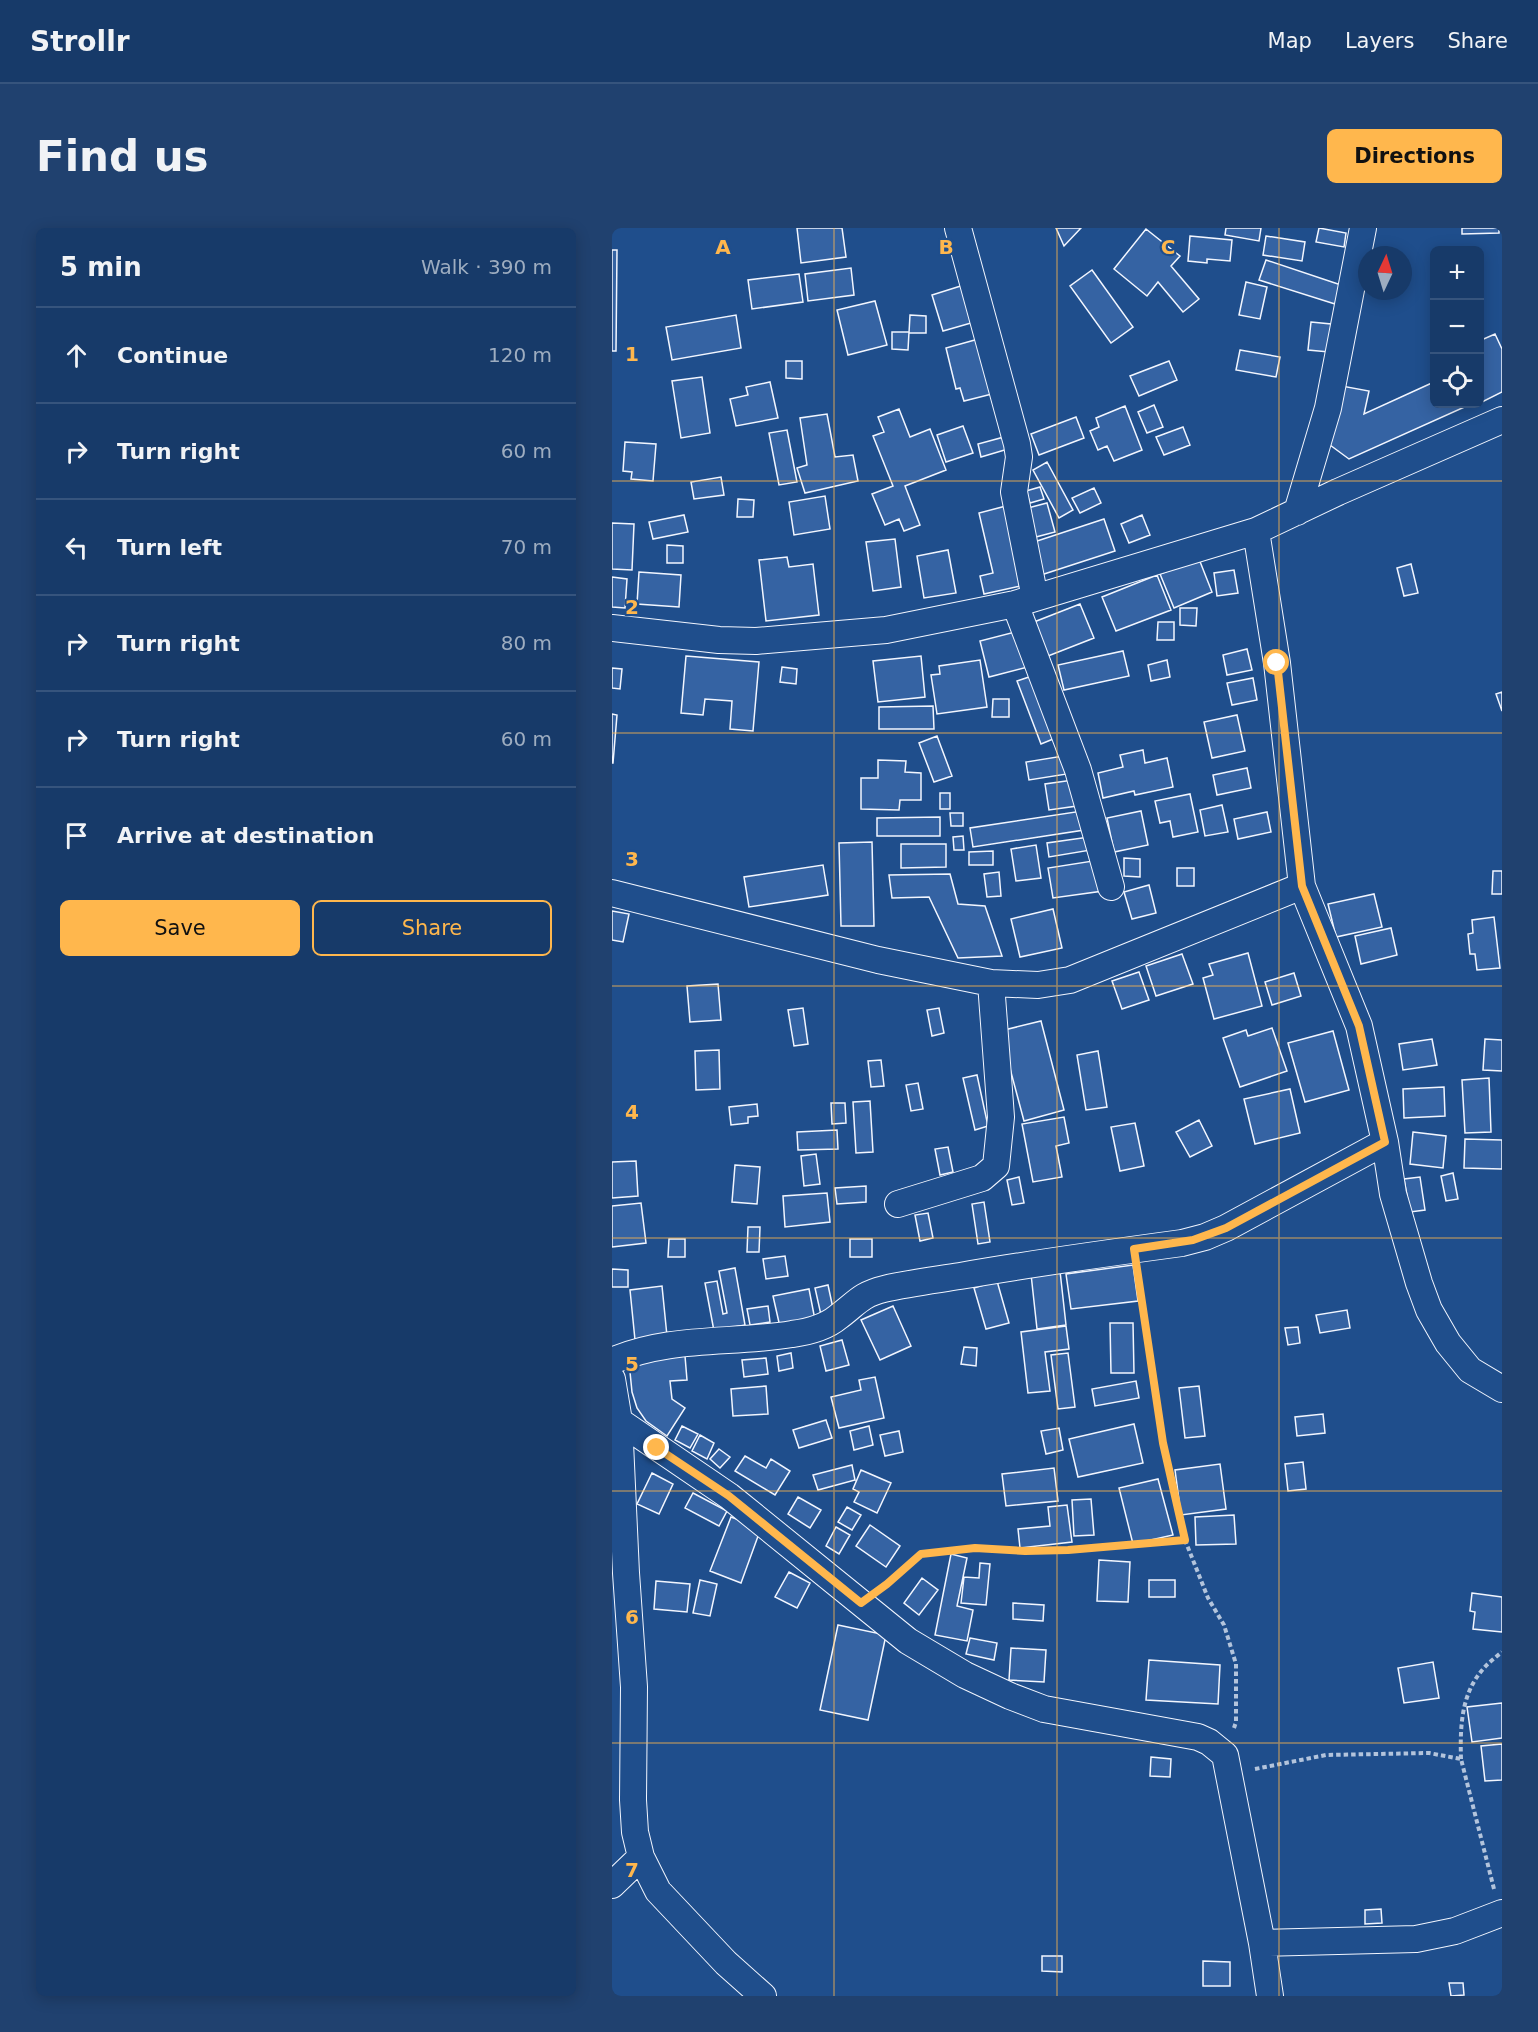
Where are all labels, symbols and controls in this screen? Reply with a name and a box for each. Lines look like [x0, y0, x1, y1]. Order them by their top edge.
text: Strollr [30, 25, 130, 58]
text: Map [1268, 29, 1312, 53]
text: Layers [1345, 29, 1414, 53]
text: Share [1447, 29, 1508, 53]
button: Directions [1327, 129, 1502, 183]
text: Find us [36, 132, 209, 181]
text: A [715, 235, 731, 259]
text: B [938, 235, 954, 259]
text: C [1161, 235, 1175, 259]
north arrow [1358, 246, 1412, 300]
map controls [1430, 246, 1484, 408]
button: + [1430, 246, 1484, 300]
text: 5 min [60, 252, 142, 282]
text: Walk · 390 m [421, 255, 552, 279]
button: − [1430, 300, 1484, 354]
icon: ahead [60, 339, 93, 372]
text: 1 [625, 342, 639, 366]
text: Continue [117, 343, 228, 368]
text: 120 m [488, 343, 552, 367]
button: locate [1430, 354, 1484, 408]
icon: right [60, 435, 93, 468]
text: Turn right [117, 439, 240, 464]
text: 60 m [501, 439, 552, 463]
icon: left [60, 531, 93, 564]
text: Turn left [117, 535, 222, 560]
text: 70 m [501, 535, 552, 559]
text: 2 [625, 595, 639, 619]
icon: right [60, 627, 93, 660]
text: Turn right [117, 631, 240, 656]
text: 80 m [501, 631, 552, 655]
route start [1263, 649, 1289, 675]
icon: right [60, 723, 93, 756]
text: Turn right [117, 727, 240, 752]
text: 60 m [501, 727, 552, 751]
icon: arrive [60, 819, 93, 852]
text: Arrive at destination [117, 823, 374, 848]
text: 3 [625, 847, 639, 871]
button: Save [60, 900, 300, 956]
button: Share [312, 900, 552, 956]
text: 4 [625, 1100, 639, 1124]
text: 5 [625, 1352, 639, 1376]
route end [643, 1434, 669, 1460]
text: 6 [625, 1605, 639, 1629]
text: 7 [625, 1858, 639, 1882]

